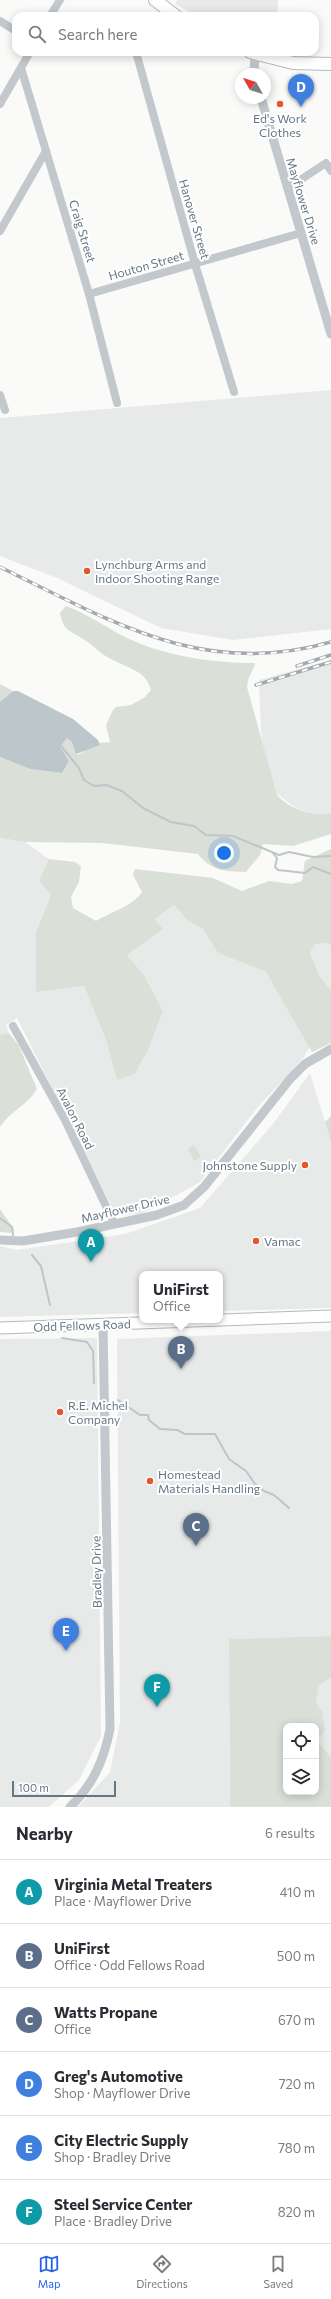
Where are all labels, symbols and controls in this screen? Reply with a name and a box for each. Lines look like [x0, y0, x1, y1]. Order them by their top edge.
search box [12, 12, 319, 56]
icon: search [26, 23, 48, 45]
text: Search here [58, 25, 137, 43]
north arrow [235, 68, 271, 104]
pin: D [288, 74, 314, 107]
marker: Ed's Work Clothes [275, 99, 285, 109]
place label: Ed's Work Clothes [253, 111, 308, 139]
street label: Mayflower Drive [284, 156, 324, 246]
street label: Hanover Street [177, 177, 213, 261]
street label: Craig Street [67, 198, 99, 264]
street label: Houton Street [107, 248, 185, 282]
place label: Lynchburg Arms and Indoor Shooting Range [95, 557, 219, 585]
marker: Lynchburg Arms and Indoor Shooting Range [82, 566, 92, 576]
your location [214, 843, 234, 863]
street label: Avalon Road [54, 1085, 98, 1151]
place label: Johnstone Supply [202, 1158, 297, 1173]
marker: Johnstone Supply [300, 1160, 310, 1170]
street label: Mayflower Drive [79, 1191, 171, 1225]
pin: A [78, 1229, 104, 1262]
place label: Vamac [264, 1234, 301, 1248]
marker: Vamac [251, 1236, 261, 1246]
popup [139, 1271, 223, 1323]
text: UniFirst [153, 1280, 209, 1298]
text: Office [153, 1298, 190, 1314]
street label: Odd Fellows Road [33, 1316, 131, 1334]
pin: B [168, 1336, 194, 1369]
place label: R.E. Michel Company [68, 1398, 128, 1426]
marker: R.E. Michel Company [55, 1407, 65, 1417]
place label: Homestead Materials Handling [158, 1467, 261, 1495]
marker: Homestead Materials Handling [145, 1476, 155, 1486]
pin: C [183, 1513, 209, 1546]
street label: Bradley Drive [88, 1536, 104, 1608]
pin: E [53, 1618, 79, 1651]
pin: F [144, 1674, 170, 1707]
map controls [283, 1723, 319, 1795]
button: locate [283, 1723, 319, 1759]
button: layers [283, 1759, 319, 1795]
scale bar [12, 1779, 116, 1798]
text: 100 m [18, 1781, 49, 1794]
text: Nearby [16, 1823, 73, 1844]
text: 6 results [265, 1825, 315, 1841]
text: Virginia Metal Treaters [54, 1875, 212, 1893]
text: A [24, 1884, 34, 1900]
text: 410 m [280, 1884, 315, 1900]
text: Place · Mayflower Drive [54, 1893, 191, 1909]
text: UniFirst [54, 1939, 110, 1957]
text: B [25, 1948, 33, 1964]
text: 500 m [277, 1948, 315, 1964]
text: Office · Odd Fellows Road [54, 1957, 205, 1973]
text: Watts Propane [54, 2003, 157, 2021]
text: C [25, 2012, 33, 2028]
text: 670 m [278, 2012, 315, 2028]
text: Office [54, 2021, 91, 2037]
text: Greg's Automotive [54, 2067, 183, 2085]
text: D [24, 2076, 34, 2092]
text: 720 m [279, 2076, 315, 2092]
text: Shop · Mayflower Drive [54, 2085, 190, 2101]
text: City Electric Supply [54, 2131, 189, 2149]
text: E [25, 2140, 33, 2156]
text: 780 m [278, 2140, 315, 2156]
text: Shop · Bradley Drive [54, 2149, 171, 2165]
text: Steel Service Center [54, 2195, 193, 2213]
text: F [25, 2204, 33, 2220]
text: 820 m [278, 2204, 315, 2220]
text: Place · Bradley Drive [54, 2213, 172, 2229]
tab: Map [38, 2253, 61, 2290]
tab: Directions [136, 2253, 188, 2290]
tab: Saved [263, 2253, 293, 2290]

